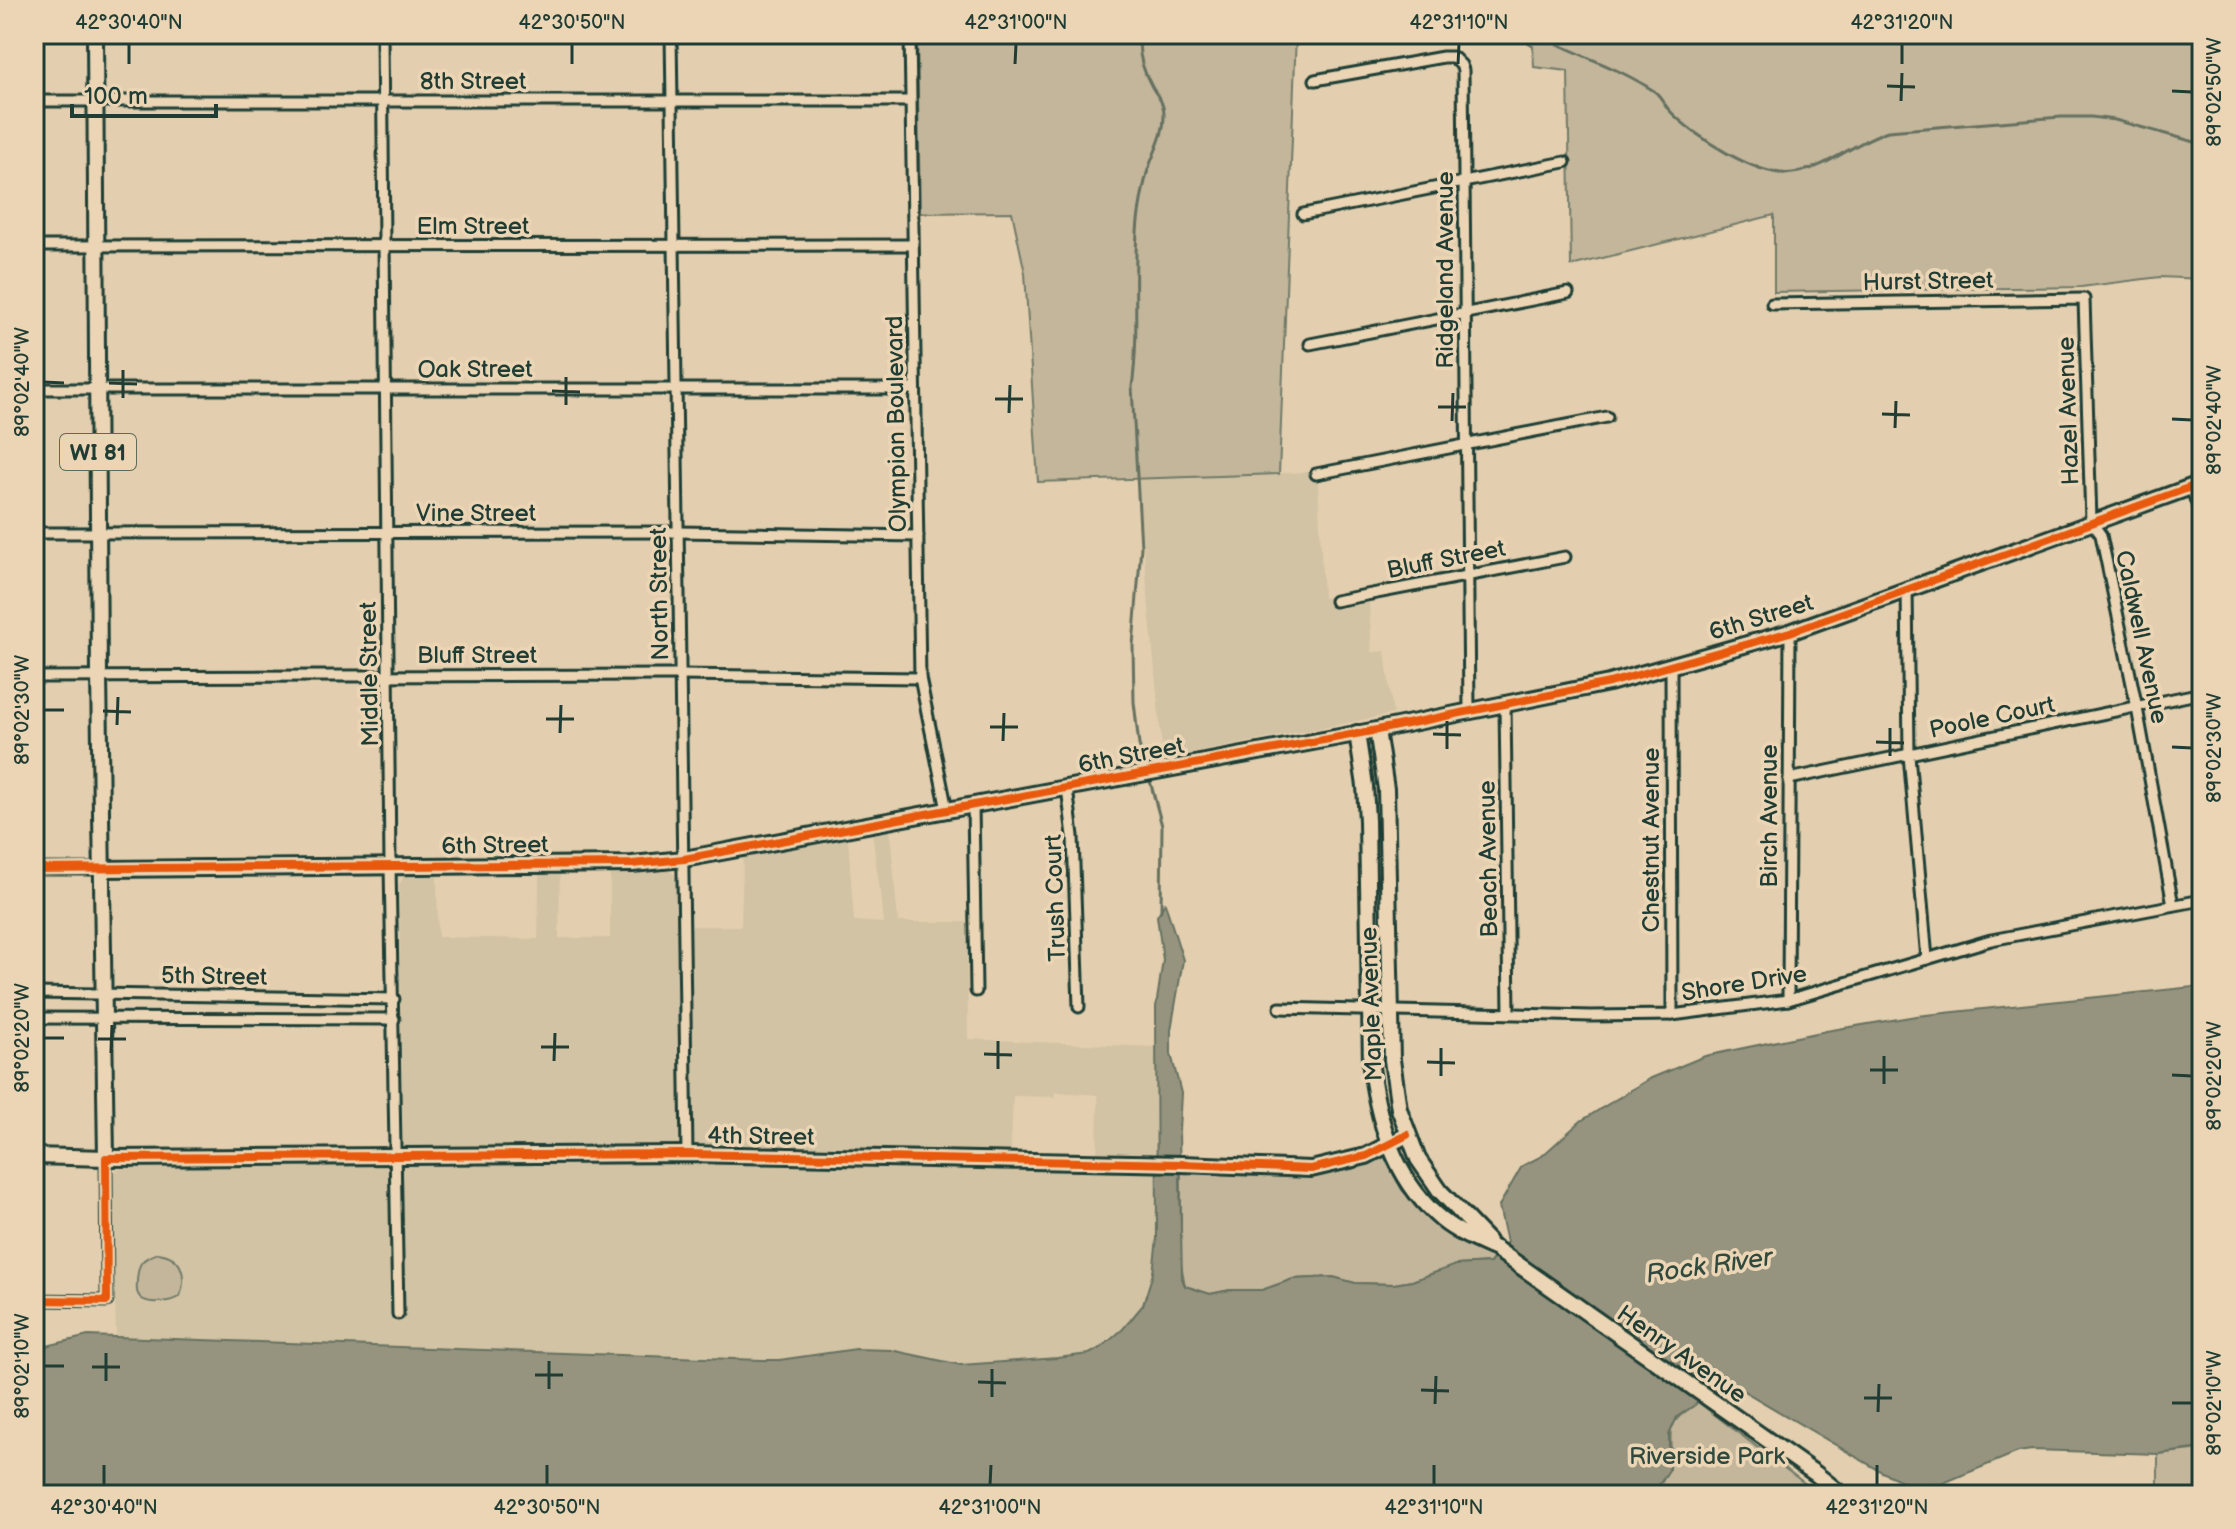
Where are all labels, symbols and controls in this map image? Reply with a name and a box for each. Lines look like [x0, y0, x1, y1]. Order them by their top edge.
text: 42°30'40"N [75, 11, 183, 35]
text: 42°30'50"N [519, 11, 625, 35]
text: 42°31'00"N [964, 11, 1068, 35]
text: 42°31'10"N [1409, 11, 1509, 35]
text: 42°31'20"N [1850, 11, 1954, 35]
text: 89°02'50"W [2203, 37, 2227, 147]
street label: 8th Street [420, 67, 527, 96]
scale bar [72, 68, 216, 118]
text: 100 m [84, 82, 148, 111]
street label: Ridgeland Avenue [1431, 171, 1460, 369]
street label: Elm Street [417, 212, 530, 241]
street label: Hurst Street [1862, 266, 1994, 297]
street label: Olympian Boulevard [880, 315, 913, 533]
text: 89°02'40"W [11, 327, 35, 437]
street label: Hazel Avenue [2051, 336, 2086, 486]
street label: Oak Street [417, 355, 533, 384]
text: 89°02'40"W [2203, 365, 2227, 475]
road number: WI 81 [60, 434, 136, 470]
street label: Vine Street [416, 499, 537, 528]
street label: North Street [644, 527, 675, 661]
street label: Bluff Street [1384, 534, 1508, 585]
street label: Caldwell Avenue [2109, 548, 2174, 726]
street label: 6th Street [1706, 588, 1817, 647]
street label: Middle Street [354, 601, 385, 747]
street label: Bluff Street [417, 641, 538, 670]
text: 89°02'30"W [11, 655, 35, 765]
street label: Poole Court [1927, 690, 2058, 745]
text: 89°02'30"W [2203, 693, 2227, 803]
street label: 6th Street [1076, 731, 1187, 780]
street label: Birch Avenue [1755, 744, 1784, 888]
street label: Chestnut Avenue [1637, 748, 1666, 933]
street label: Beach Avenue [1473, 780, 1504, 938]
street label: 6th Street [441, 830, 549, 861]
street label: Trush Court [1039, 833, 1072, 962]
street label: Maple Avenue [1354, 926, 1389, 1082]
street label: Shore Drive [1679, 959, 1809, 1008]
street label: 5th Street [161, 961, 268, 992]
text: 89°02'20"W [11, 983, 35, 1093]
text: 89°02'20"W [2203, 1021, 2227, 1131]
street label: 4th Street [707, 1121, 815, 1152]
water label: Rock River [1644, 1242, 1776, 1291]
street label: Henry Avenue [1611, 1299, 1752, 1410]
text: 89°02'10"W [11, 1313, 35, 1419]
text: 89°02'10"W [2203, 1350, 2227, 1456]
park label: Riverside Park [1629, 1442, 1785, 1471]
text: 42°30'40"N [50, 1496, 158, 1520]
text: 42°30'50"N [494, 1496, 600, 1520]
text: 42°31'00"N [938, 1496, 1042, 1520]
text: 42°31'10"N [1384, 1496, 1484, 1520]
text: 42°31'20"N [1825, 1496, 1929, 1520]

